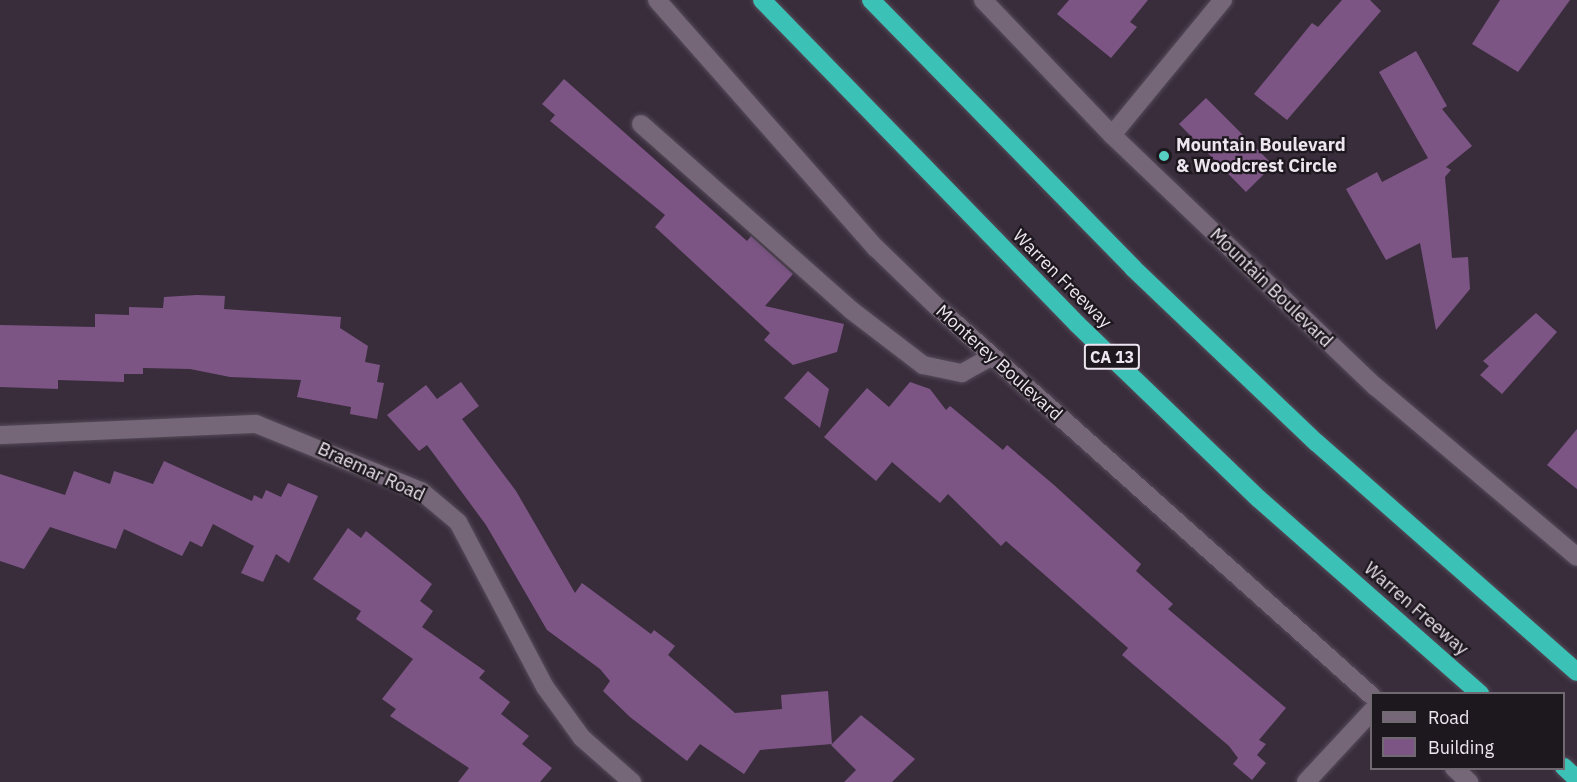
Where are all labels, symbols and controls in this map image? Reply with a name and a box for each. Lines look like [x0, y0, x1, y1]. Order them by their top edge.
place label: Mountain Boulevard & Woodcrest Circle [1176, 135, 1346, 178]
marker: Mountain Boulevard & Woodcrest Circle [1157, 149, 1171, 163]
street label: Mountain Boulevard [1205, 224, 1337, 352]
street label: Warren Freeway [1008, 225, 1116, 333]
street label: Monterey Boulevard [931, 301, 1067, 425]
road number: CA 13 [1084, 344, 1140, 370]
street label: Braemar Road [314, 438, 428, 506]
street label: Warren Freeway [1359, 558, 1473, 660]
legend [1370, 692, 1565, 770]
text: Road [1428, 706, 1469, 729]
text: Building [1428, 736, 1494, 759]

